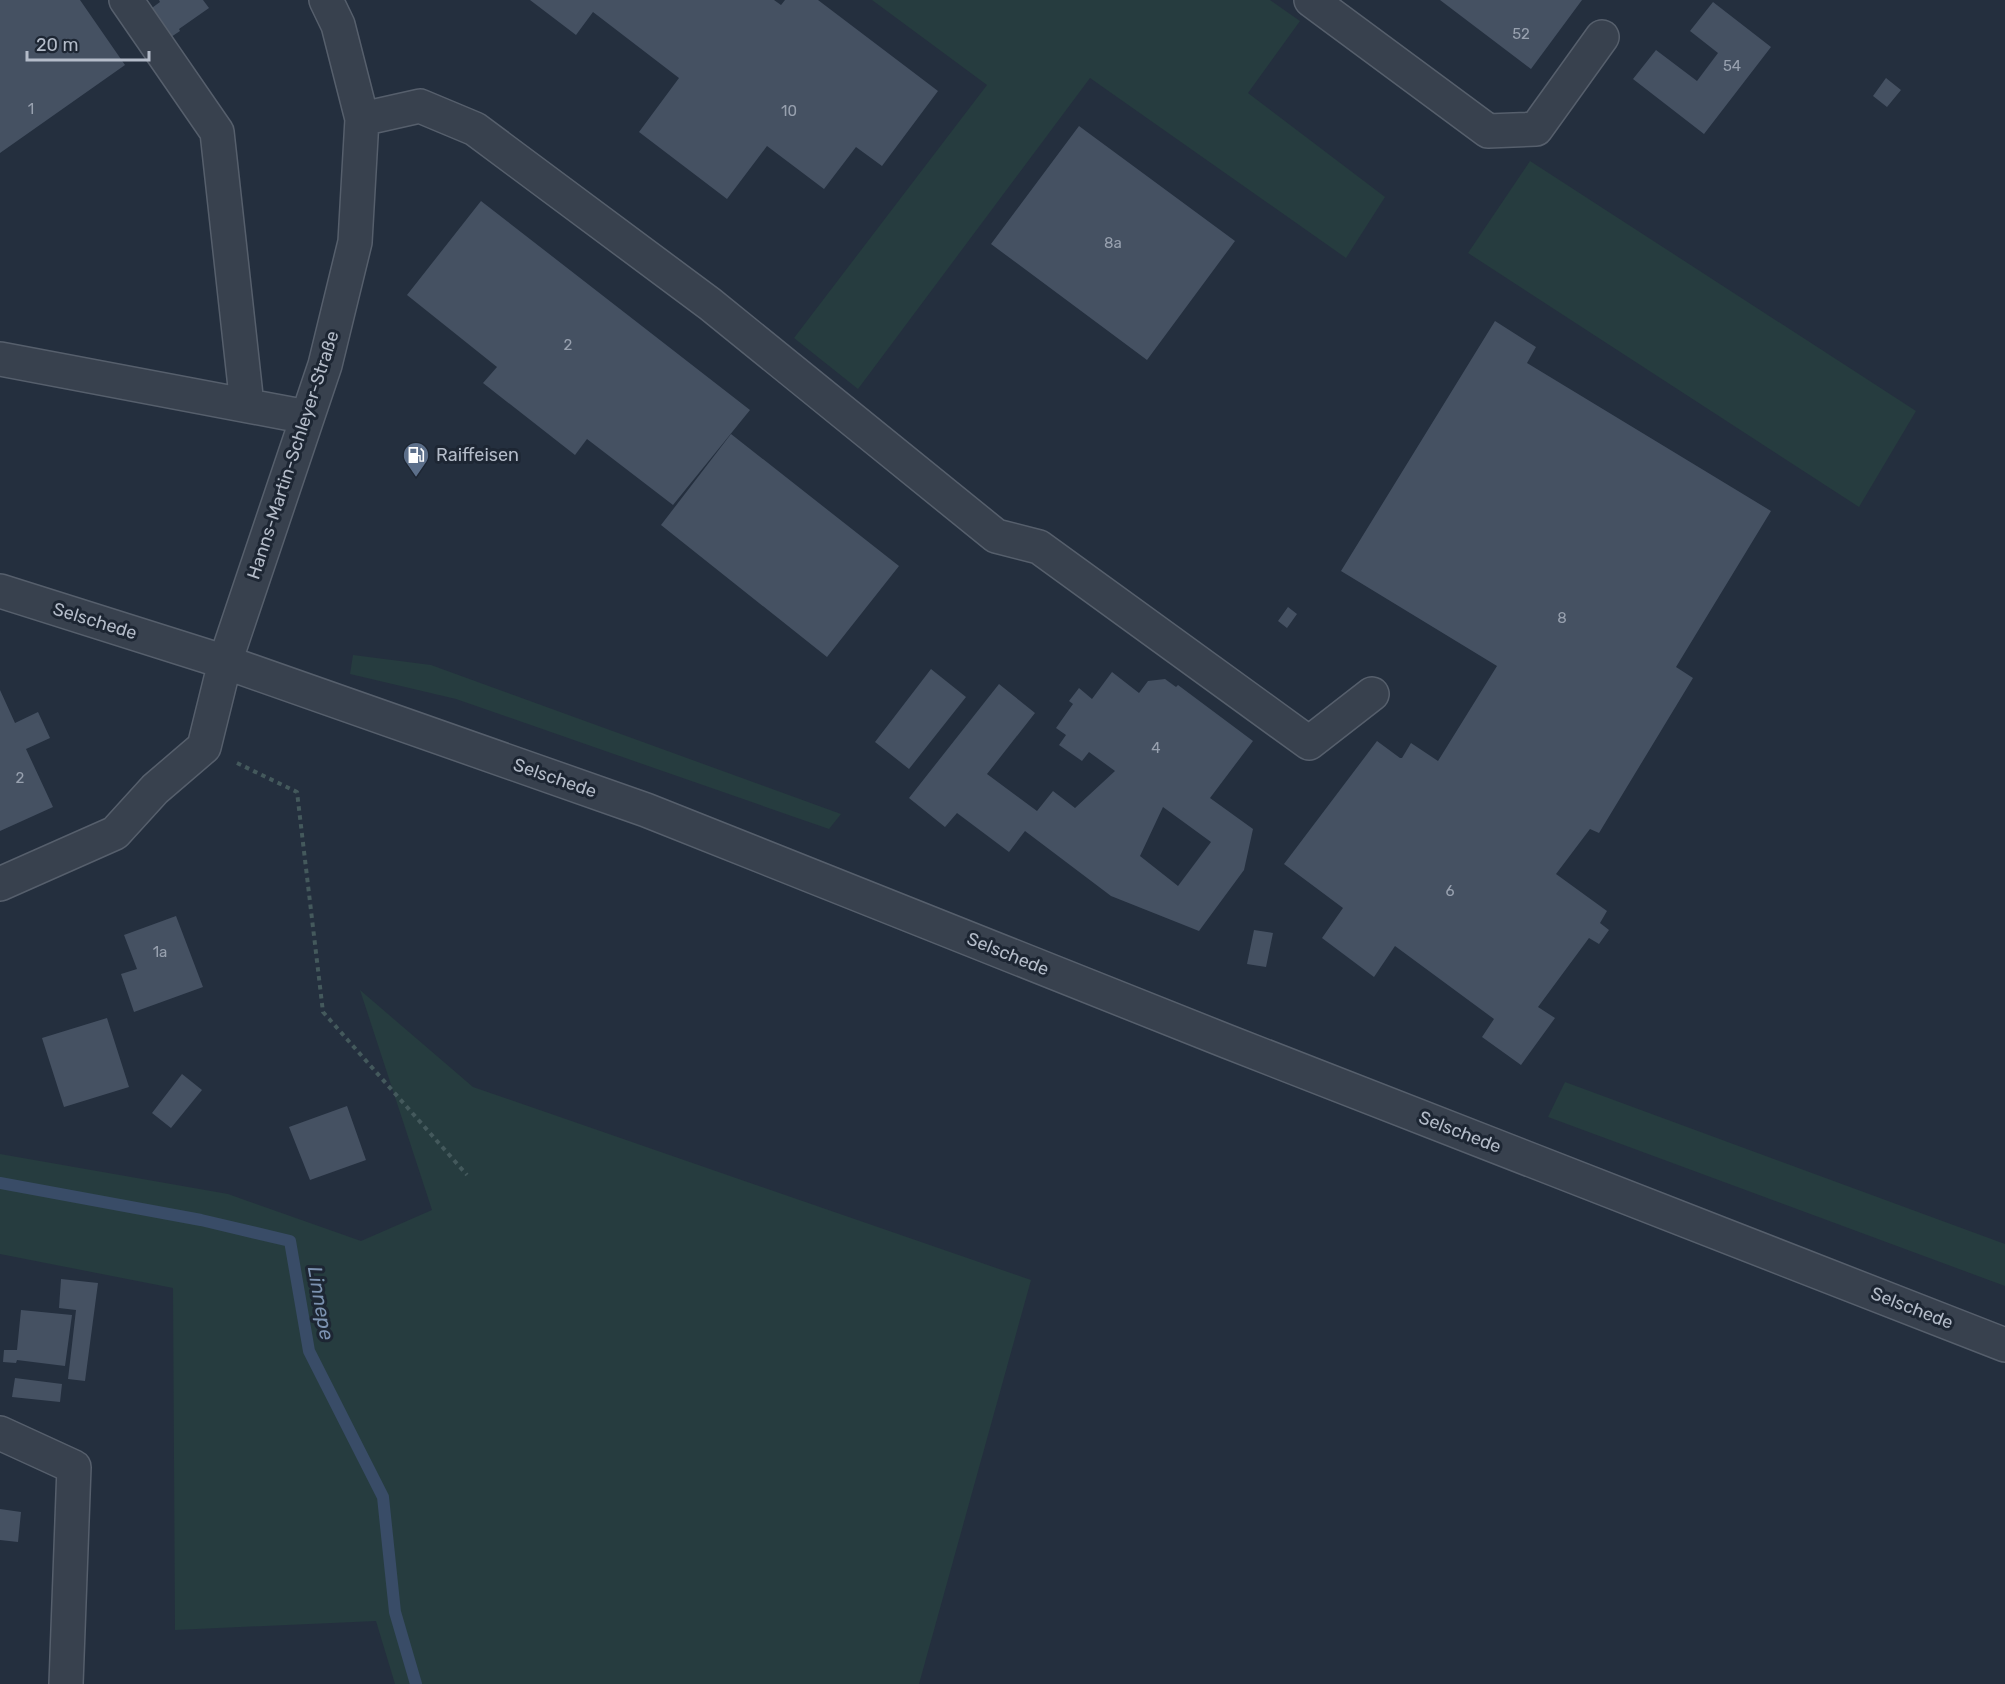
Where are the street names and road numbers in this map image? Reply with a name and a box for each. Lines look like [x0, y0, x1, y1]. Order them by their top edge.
street label: Hanns-Martin-Schleyer-Straße [242, 328, 344, 582]
street label: Selschede [50, 598, 140, 644]
street label: Selschede [510, 754, 600, 802]
street label: Selschede [964, 928, 1052, 980]
street label: Selschede [1416, 1106, 1504, 1158]
street label: Selschede [1868, 1282, 1956, 1334]

